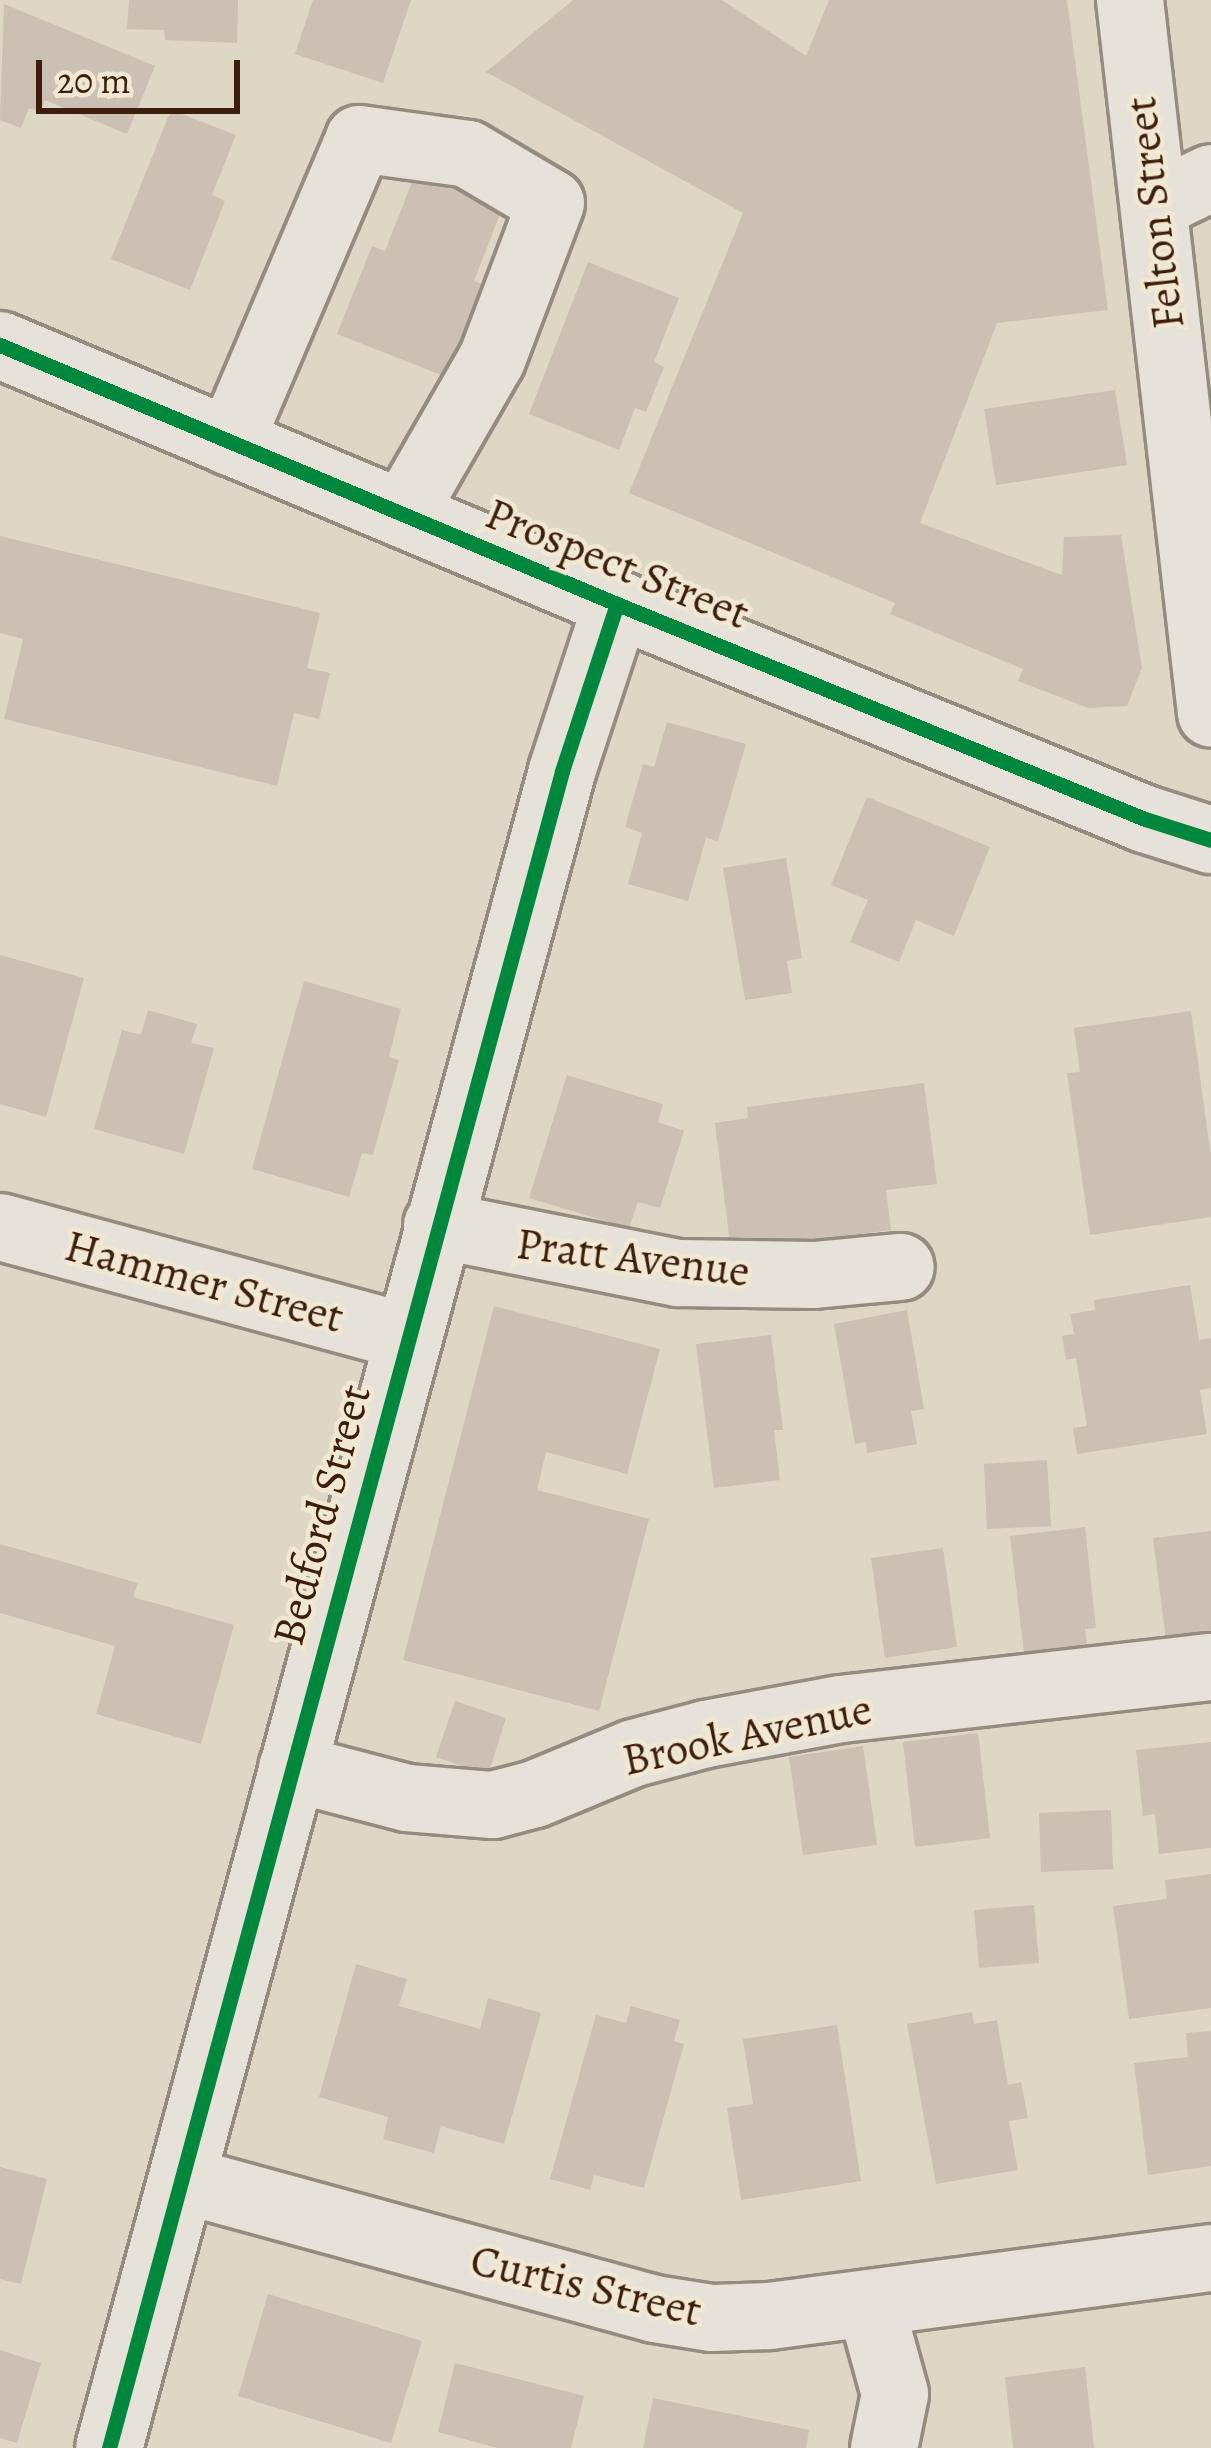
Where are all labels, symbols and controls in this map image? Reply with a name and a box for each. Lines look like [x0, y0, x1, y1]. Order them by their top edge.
scale bar [42, 36, 246, 110]
text: 20 m [57, 56, 130, 105]
street label: Felton Street [1114, 94, 1196, 332]
street label: Prospect Street [478, 487, 756, 641]
street label: Pratt Avenue [513, 1217, 753, 1299]
street label: Hammer Street [59, 1219, 349, 1345]
street label: Bedford Street [261, 1379, 383, 1651]
street label: Brook Avenue [618, 1682, 876, 1788]
street label: Curtis Street [465, 2233, 707, 2339]

